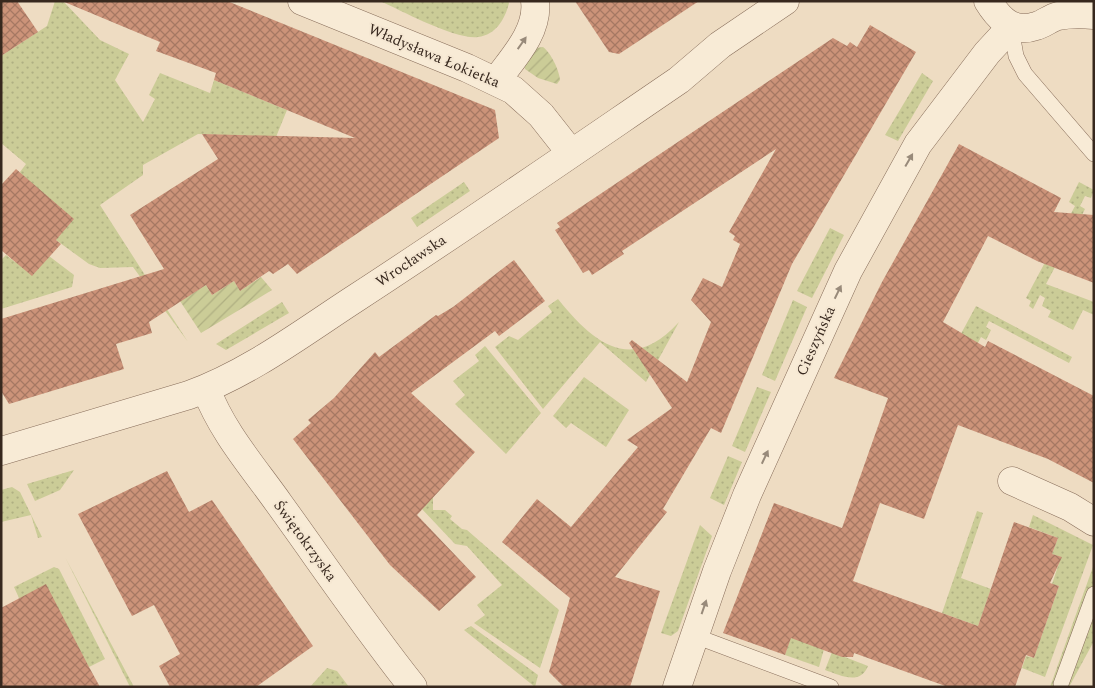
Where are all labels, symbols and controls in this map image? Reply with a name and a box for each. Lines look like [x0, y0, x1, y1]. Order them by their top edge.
street label: Władysława Łokietka [365, 18, 504, 94]
one-way arrow [517, 37, 527, 50]
one-way arrow [904, 154, 913, 167]
street label: Wrocławska [371, 228, 452, 293]
one-way arrow [834, 285, 842, 299]
street label: Cieszyńska [790, 302, 842, 380]
one-way arrow [762, 450, 770, 464]
street label: Świętokrzyska [268, 496, 343, 587]
one-way arrow [701, 600, 708, 615]

